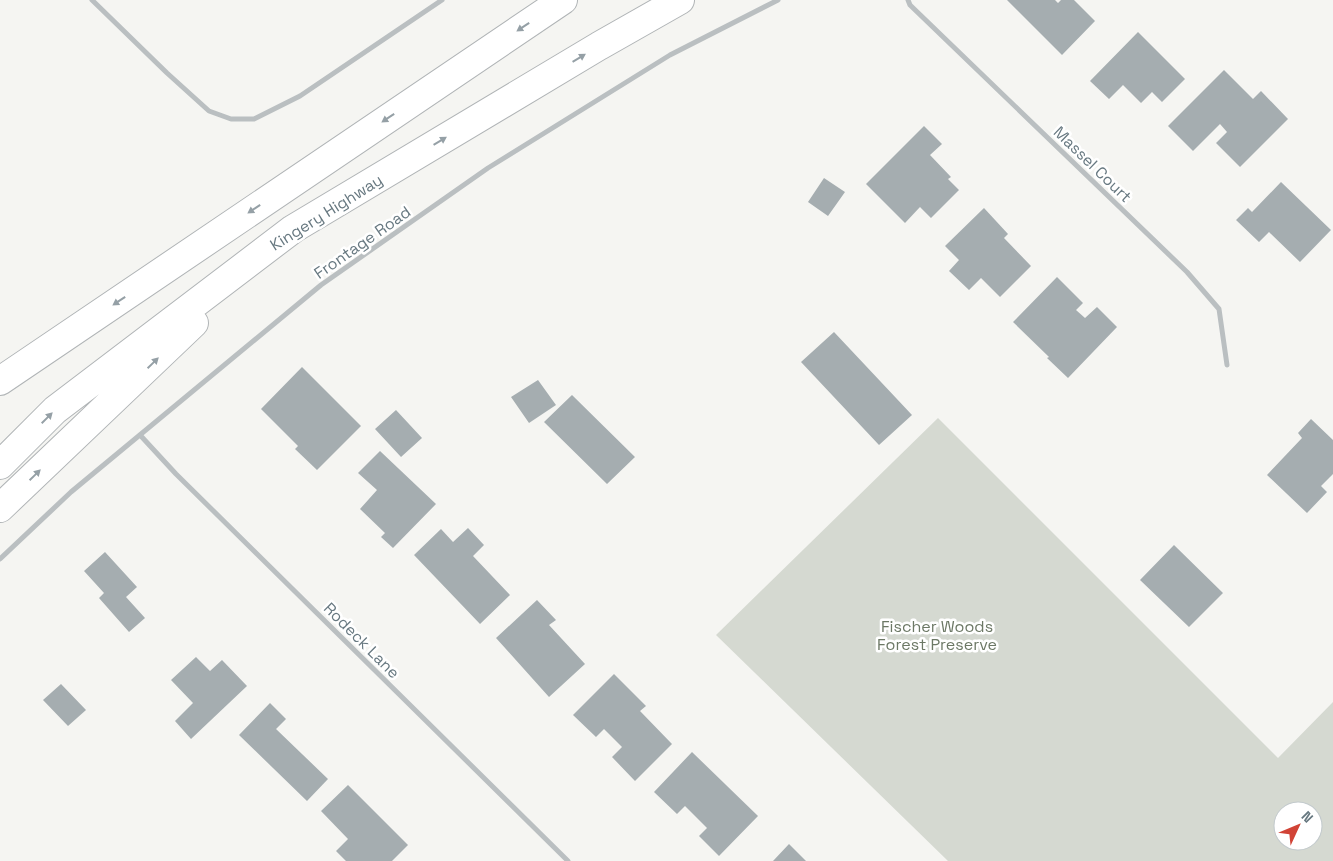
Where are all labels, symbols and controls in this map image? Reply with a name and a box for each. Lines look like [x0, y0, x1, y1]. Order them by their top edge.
one-way arrow [516, 22, 530, 32]
one-way arrow [573, 53, 586, 62]
one-way arrow [382, 113, 395, 123]
street label: Massel Court [1049, 122, 1136, 207]
one-way arrow [434, 137, 447, 146]
street label: Kingery Highway [266, 169, 387, 256]
street label: Frontage Road [310, 201, 415, 283]
one-way arrow [247, 205, 261, 214]
one-way arrow [112, 296, 126, 305]
one-way arrow [147, 357, 159, 369]
one-way arrow [41, 413, 53, 425]
one-way arrow [29, 469, 41, 481]
street label: Rodeck Lane [319, 598, 404, 683]
park label: Fischer Woods Forest Preserve [877, 616, 997, 655]
north arrow [1273, 801, 1323, 851]
text: N [1298, 807, 1317, 827]

